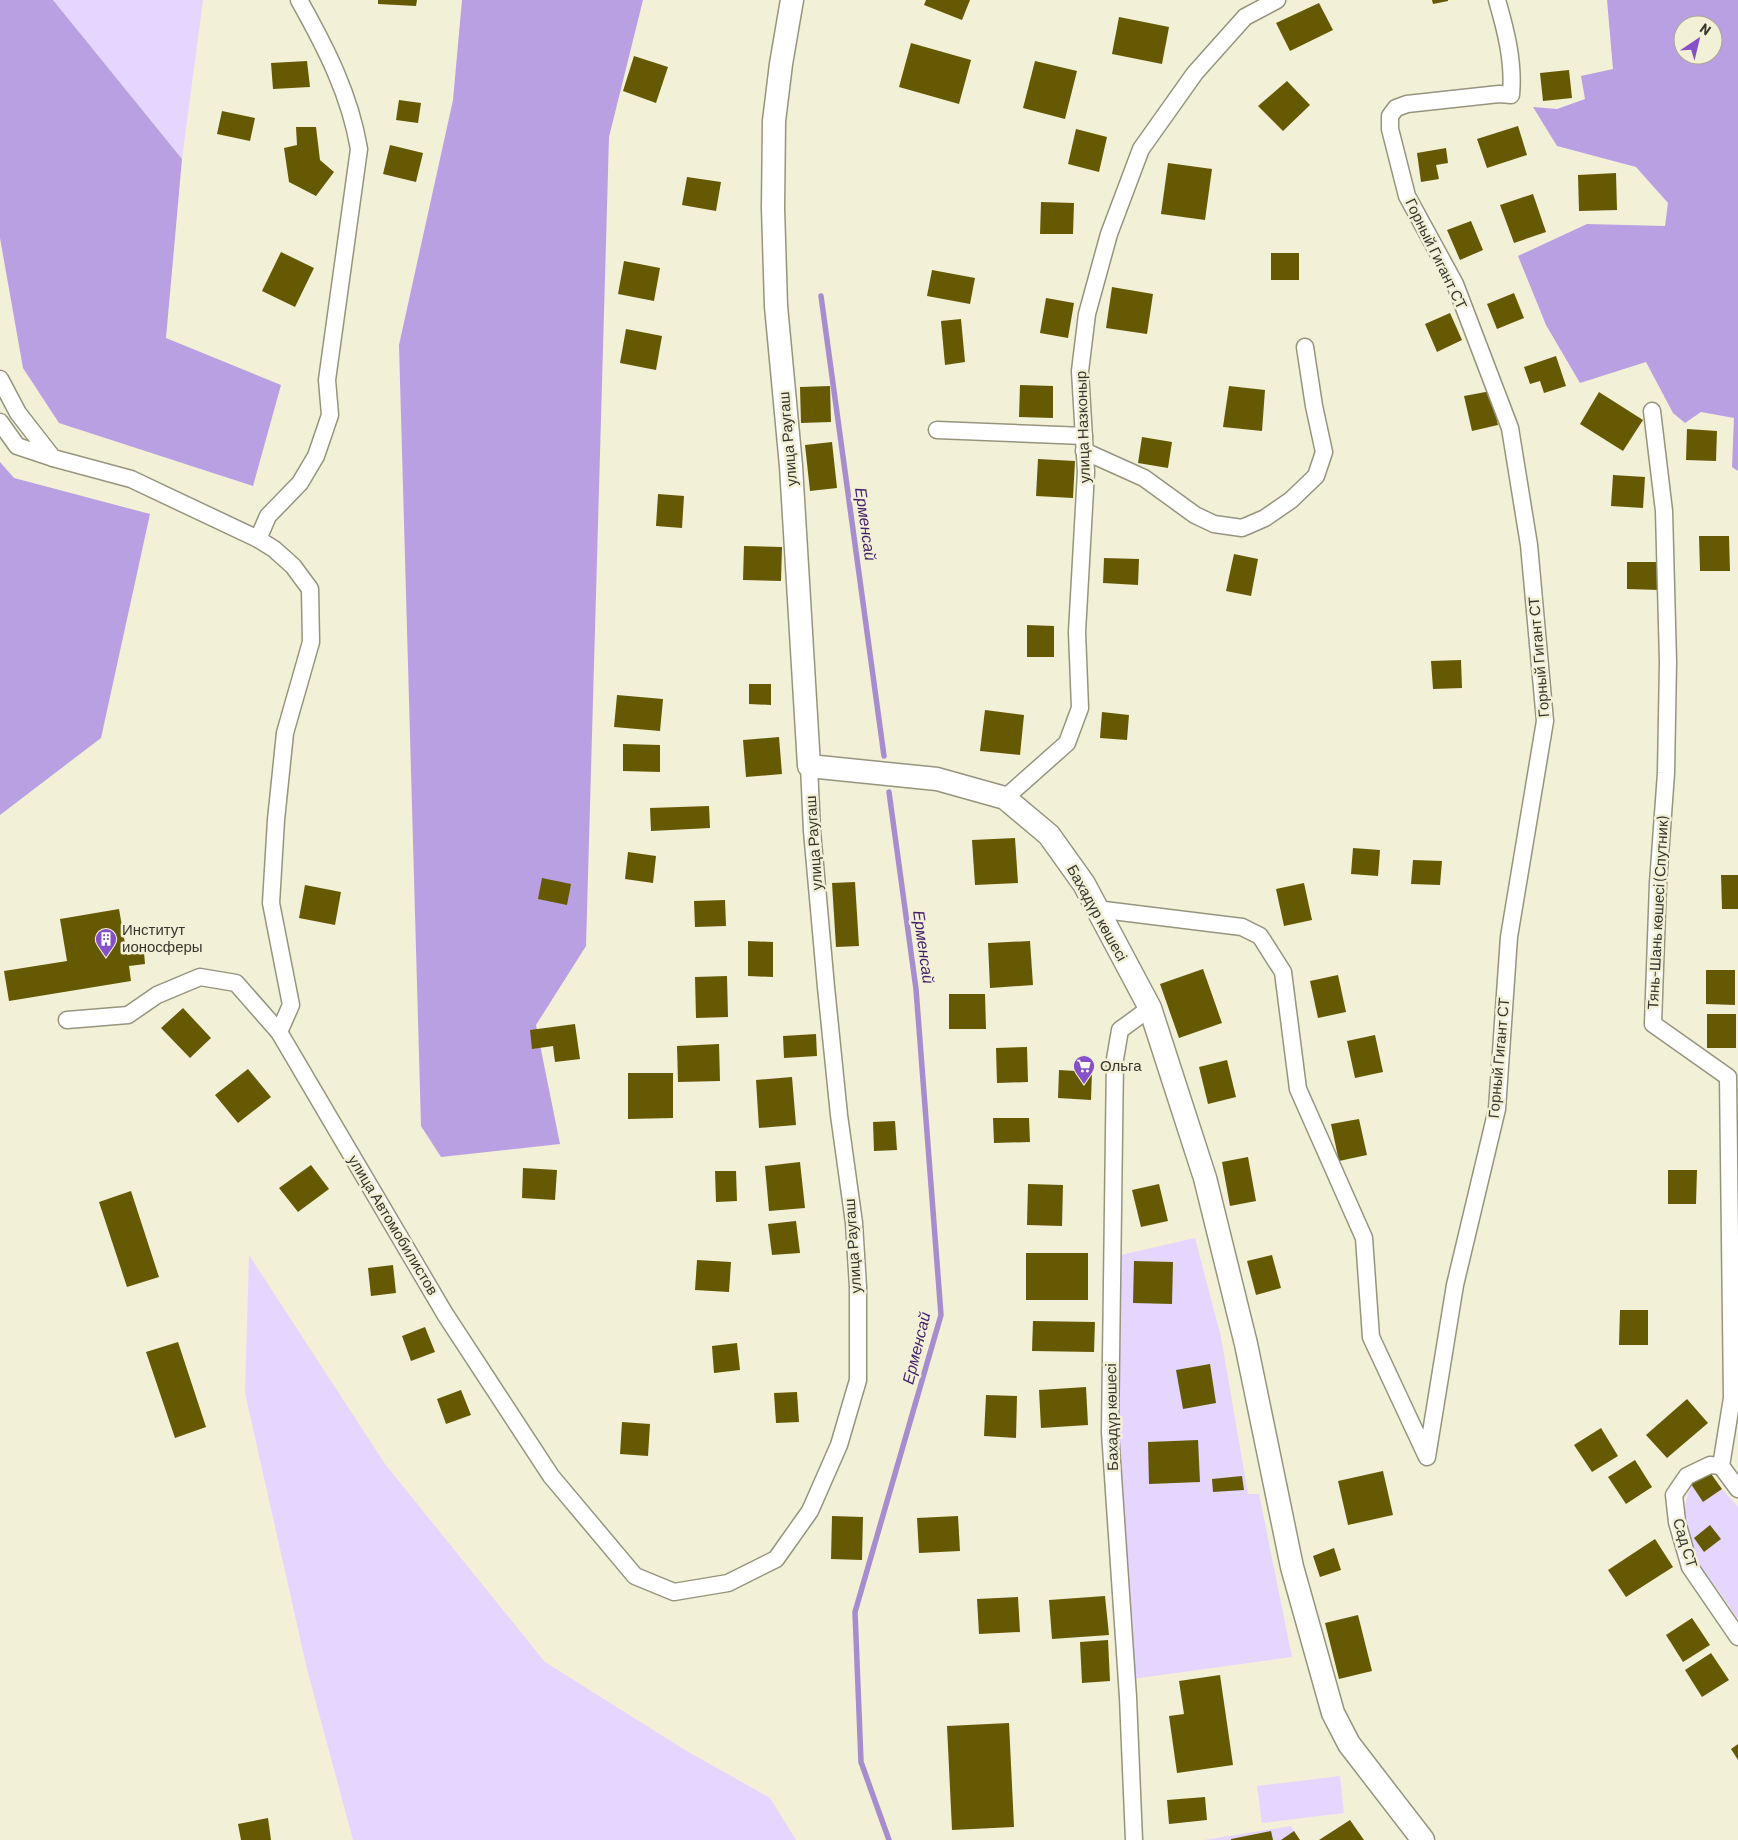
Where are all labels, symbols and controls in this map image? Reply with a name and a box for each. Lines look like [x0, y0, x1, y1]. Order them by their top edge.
north arrow [1673, 15, 1723, 65]
text: N [1697, 19, 1714, 39]
street label: Горный Гигант СТ [1402, 195, 1472, 312]
street label: улица Назконыр [1071, 370, 1093, 484]
street label: улица Раугаш [774, 391, 800, 487]
water label: Ерменсай [852, 486, 881, 562]
street label: Горный Гигант СТ [1524, 596, 1552, 718]
street label: улица Раугаш [801, 795, 825, 891]
street label: Тянь-Шань көшесі (Спутник) [1643, 816, 1671, 1010]
street label: Бахадүр көшесі [1064, 861, 1132, 964]
water label: Ерменсай [910, 909, 939, 985]
place label: Институт ионосферы [122, 920, 203, 955]
building icon: Институт ионосферы [94, 927, 118, 958]
street label: Горный Гигант СТ [1484, 997, 1512, 1119]
supermarket icon: Ольга [1072, 1054, 1096, 1085]
place label: Ольга [1100, 1056, 1142, 1074]
street label: улица Автомобилистов [345, 1151, 443, 1298]
street label: улица Раугаш [840, 1198, 864, 1294]
water label: Ерменсай [897, 1310, 934, 1386]
street label: Бахадүр көшесі [1101, 1363, 1121, 1471]
street label: Сад СТ [1670, 1516, 1702, 1570]

